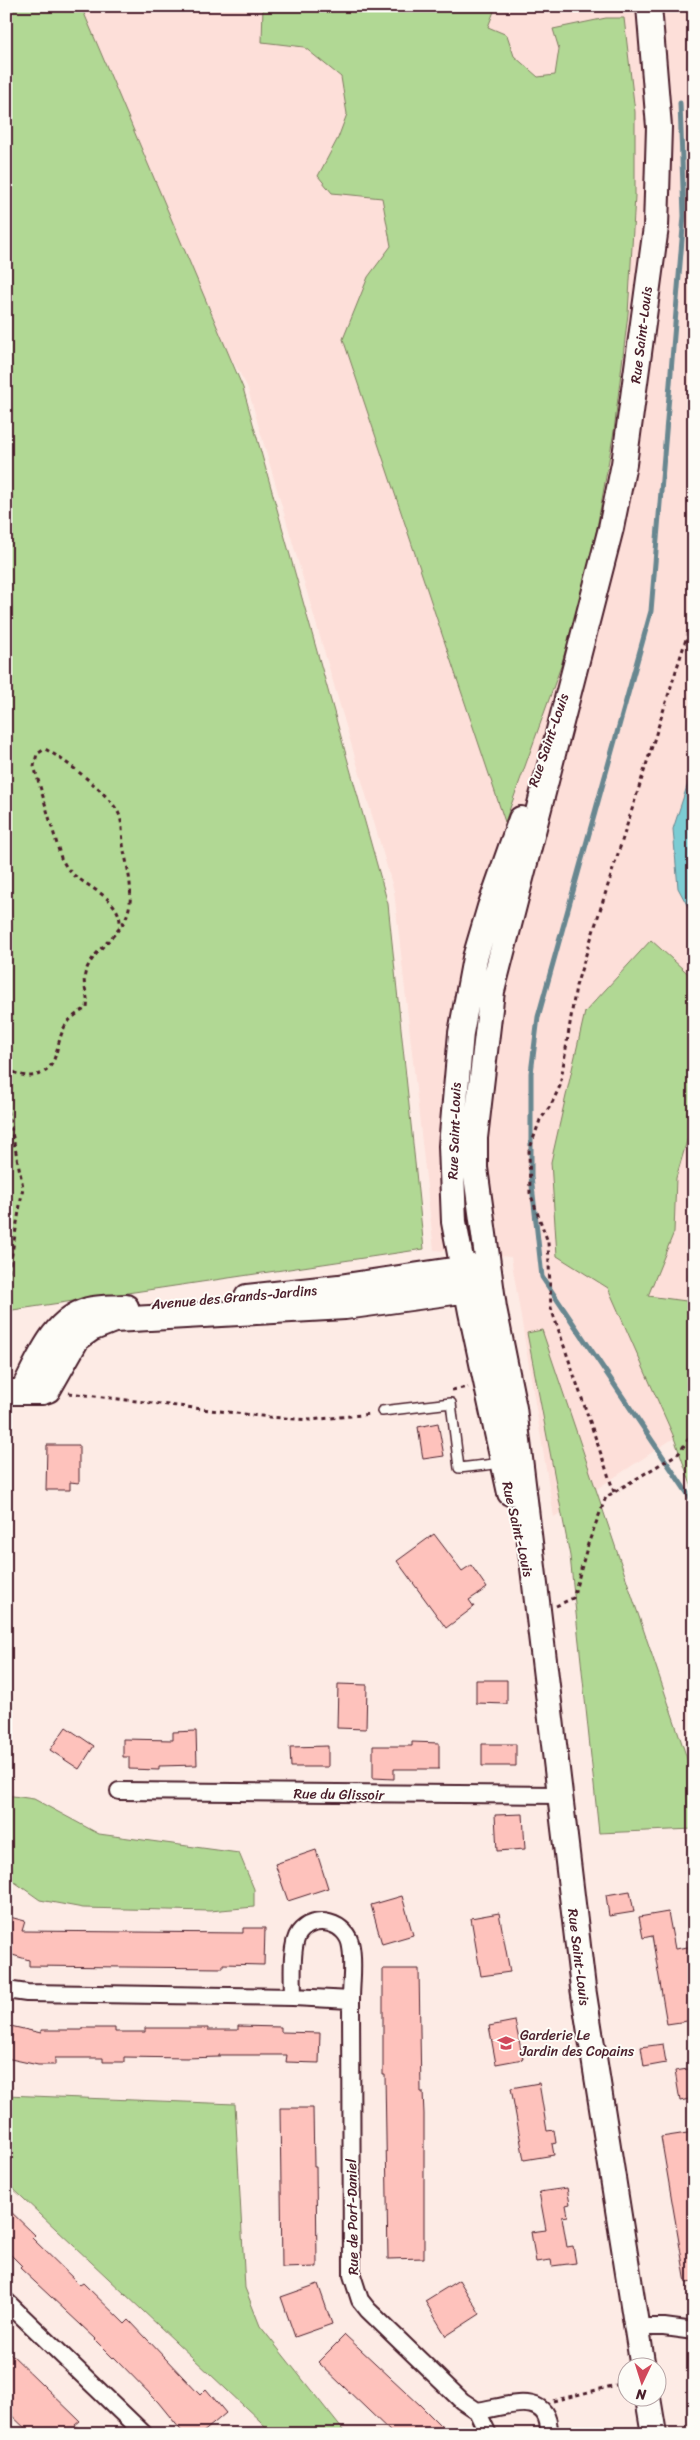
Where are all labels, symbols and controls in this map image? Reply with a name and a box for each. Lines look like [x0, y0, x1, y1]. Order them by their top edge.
street label: Rue Saint-Louis [623, 285, 660, 385]
street label: Rue Saint-Louis [521, 690, 576, 790]
street label: Rue Saint-Louis [440, 1082, 469, 1180]
street label: Avenue des Grands-Jardins [149, 1278, 318, 1317]
street label: Rue Saint-Louis [494, 1479, 541, 1580]
street label: Rue du Glissoir [293, 1781, 386, 1808]
street label: Rue Saint-Louis [560, 1907, 597, 2007]
place label: Garderie Le Jardin des Copains [519, 2023, 635, 2064]
school or university icon: Garderie Le Jardin des Copains [496, 2033, 516, 2053]
street label: Rue de Port-Daniel [339, 2158, 366, 2275]
north arrow [618, 2358, 668, 2408]
text: N [635, 2382, 648, 2407]

